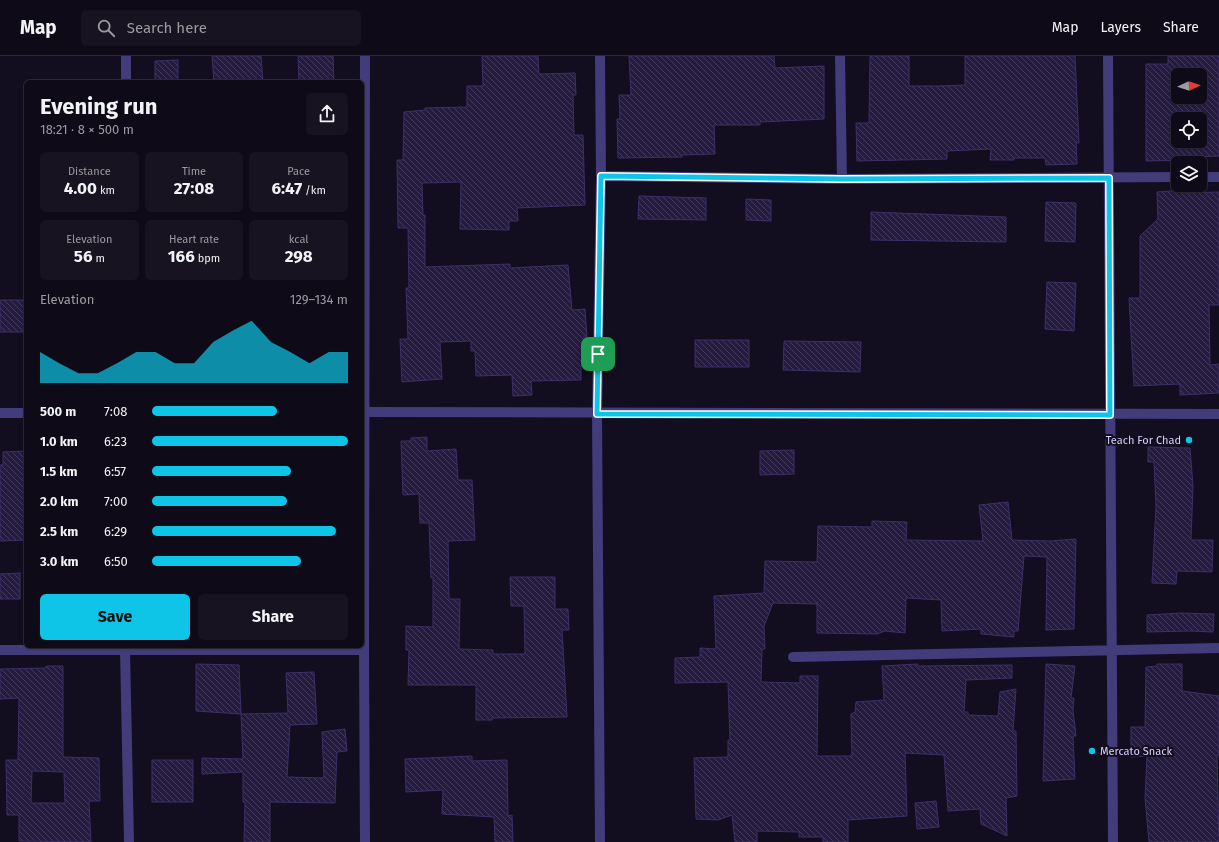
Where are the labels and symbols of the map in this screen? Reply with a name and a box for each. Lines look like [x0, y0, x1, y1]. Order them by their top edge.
north arrow [1171, 68, 1207, 104]
pin [581, 337, 615, 371]
place label: Teach For Chad [1106, 434, 1181, 447]
marker: Teach For Chad [1184, 435, 1194, 445]
place label: Mercato Snack [1100, 745, 1172, 758]
marker: Mercato Snack [1087, 746, 1097, 756]

